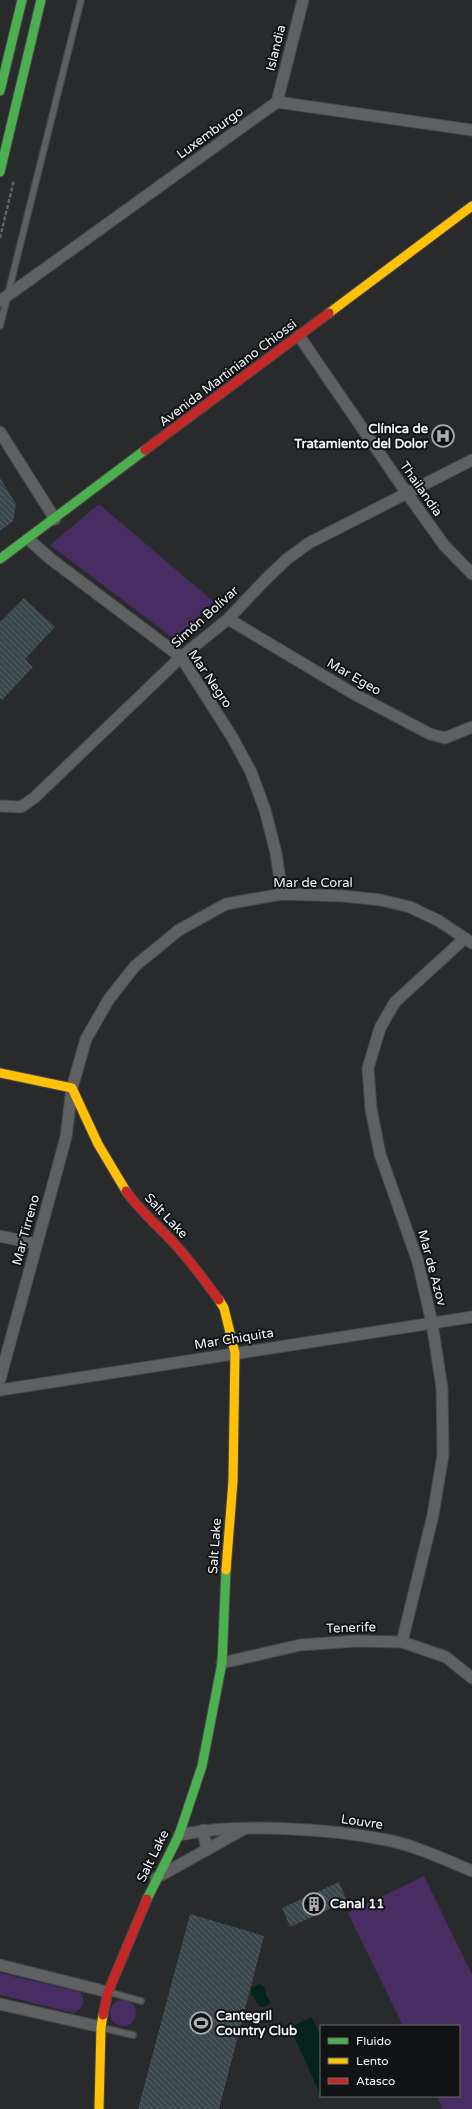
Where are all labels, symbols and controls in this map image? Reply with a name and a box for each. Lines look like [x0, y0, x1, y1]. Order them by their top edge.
street label: Islandia [263, 23, 289, 73]
street label: Luxemburgo [174, 103, 246, 163]
street label: Avenida Martiniano Chiossi [156, 316, 300, 430]
place label: Clínica de Tratamiento del Dolor [293, 421, 429, 452]
hospital icon: Clínica de Tratamiento del Dolor [430, 423, 456, 449]
street label: Thailandia [396, 458, 446, 520]
street label: Simón Bolívar [168, 583, 242, 651]
street label: Mar Negro [185, 647, 235, 711]
street label: Mar Egeo [324, 655, 384, 699]
street label: Mar de Coral [273, 875, 353, 891]
street label: Salt Lake [141, 1190, 191, 1242]
street label: Mar Tirreno [9, 1193, 43, 1267]
street label: Mar de Azov [414, 1228, 450, 1308]
street label: Mar Chiquita [193, 1325, 275, 1353]
street label: Salt Lake [205, 1517, 225, 1575]
street label: Tenerife [326, 1619, 376, 1637]
street label: Louvre [340, 1811, 384, 1833]
street label: Salt Lake [134, 1827, 172, 1885]
building icon: Canal 11 [301, 1891, 327, 1917]
place label: Canal 11 [330, 1896, 385, 1912]
place label: Cantegril Country Club [216, 2008, 297, 2039]
sports icon: Cantegril Country Club [188, 2010, 214, 2036]
legend [320, 2025, 460, 2097]
text: Fluido [356, 2034, 391, 2048]
text: Lento [356, 2054, 389, 2068]
text: Atasco [356, 2074, 395, 2088]

